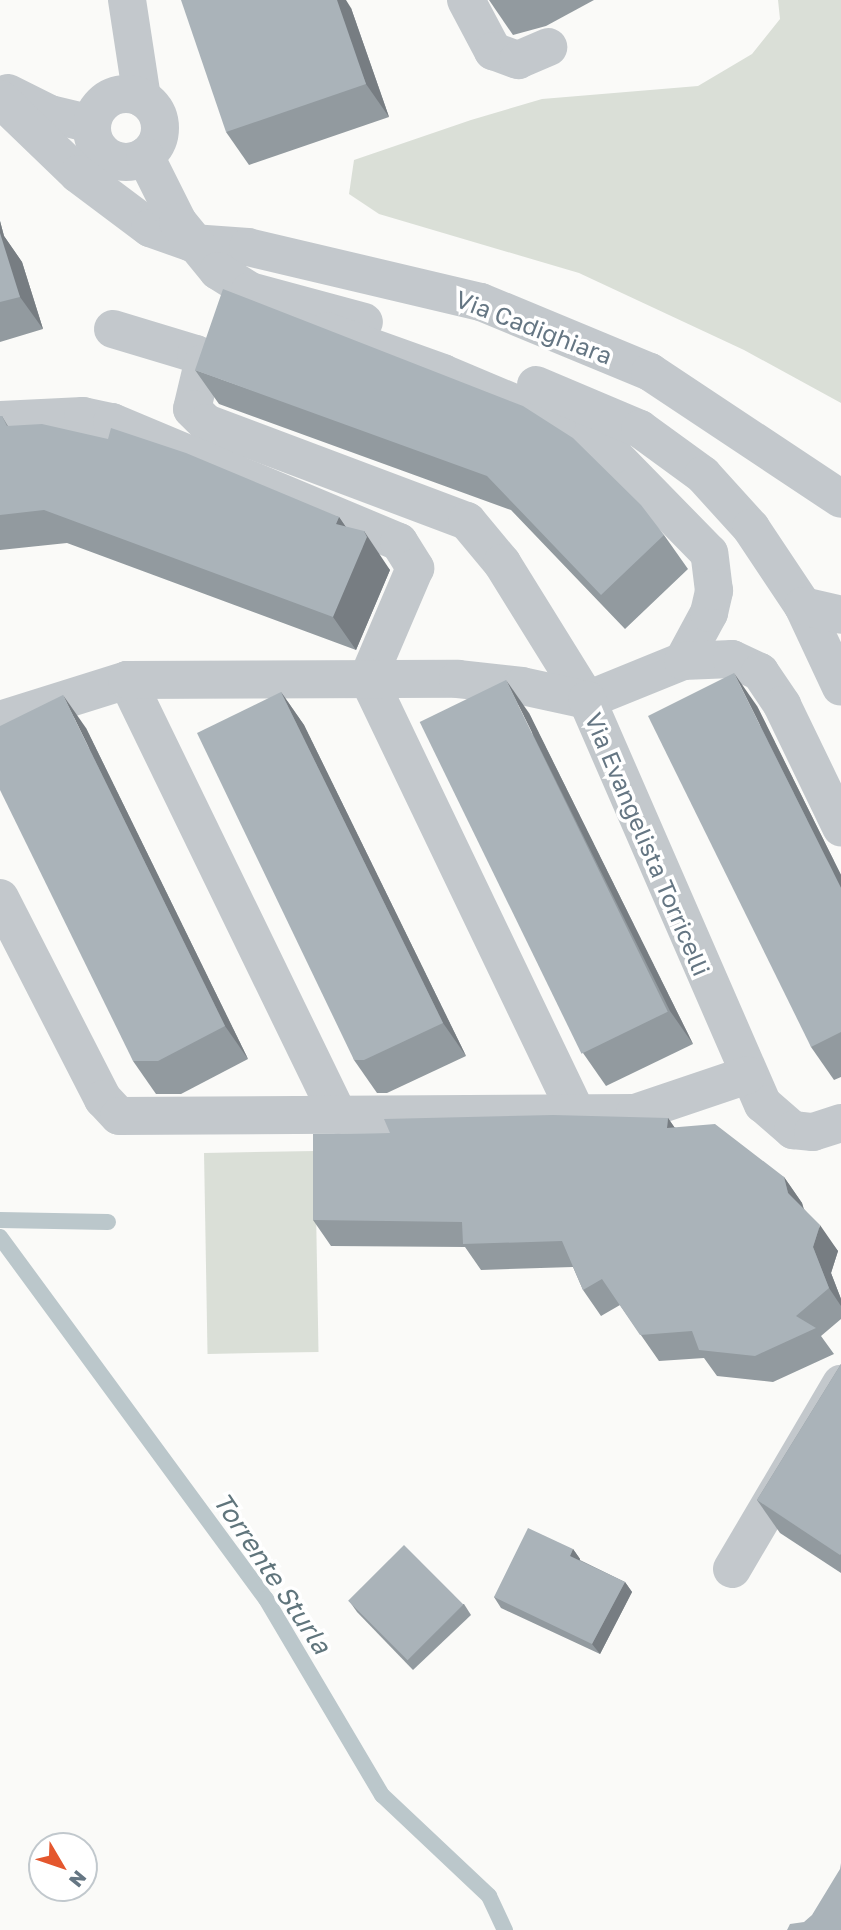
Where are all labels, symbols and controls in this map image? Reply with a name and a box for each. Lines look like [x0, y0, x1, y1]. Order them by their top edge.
street label: Via Cadighiara [452, 284, 616, 370]
street label: Via Evangelista Torricelli [579, 708, 717, 980]
water label: Torrente Sturla [207, 1487, 337, 1659]
north arrow [28, 1832, 98, 1902]
text: N [65, 1866, 92, 1892]

